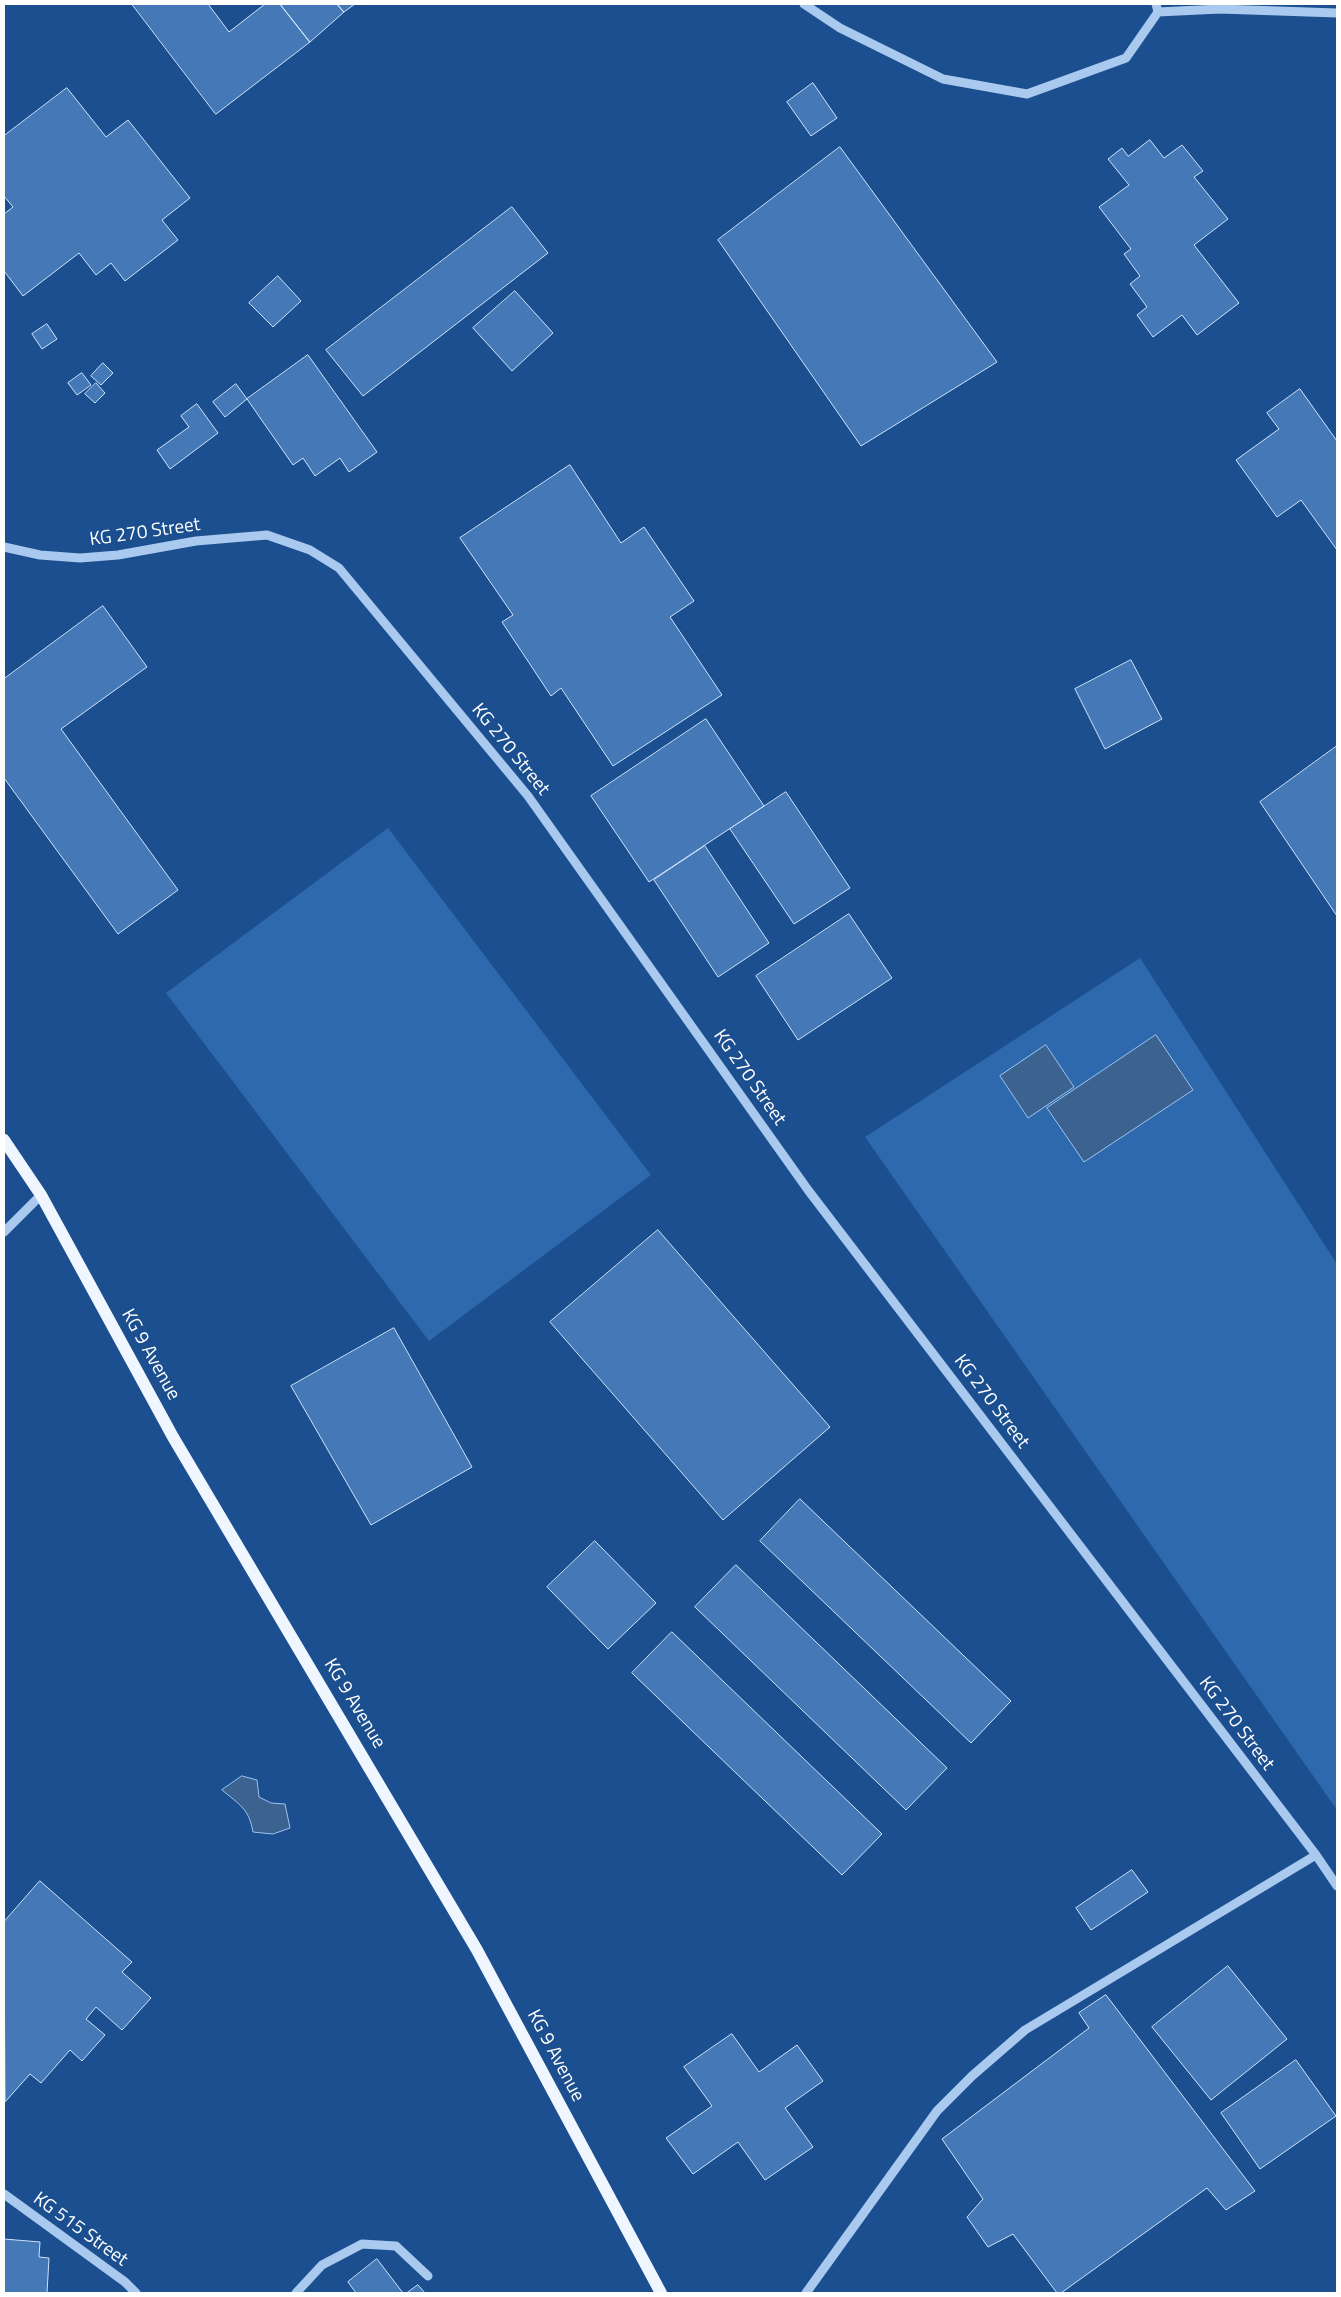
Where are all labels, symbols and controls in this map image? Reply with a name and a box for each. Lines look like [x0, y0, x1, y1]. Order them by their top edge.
street label: KG 270 Street [88, 514, 202, 552]
street label: KG 270 Street [466, 700, 554, 800]
street label: KG 270 Street [708, 1026, 790, 1130]
street label: KG 9 Avenue [116, 1305, 184, 1405]
street label: KG 270 Street [948, 1351, 1034, 1453]
street label: KG 9 Avenue [318, 1655, 390, 1753]
street label: KG 270 Street [1193, 1673, 1279, 1775]
street label: KG 9 Avenue [521, 2006, 589, 2106]
street label: KG 515 Street [28, 2188, 132, 2272]

